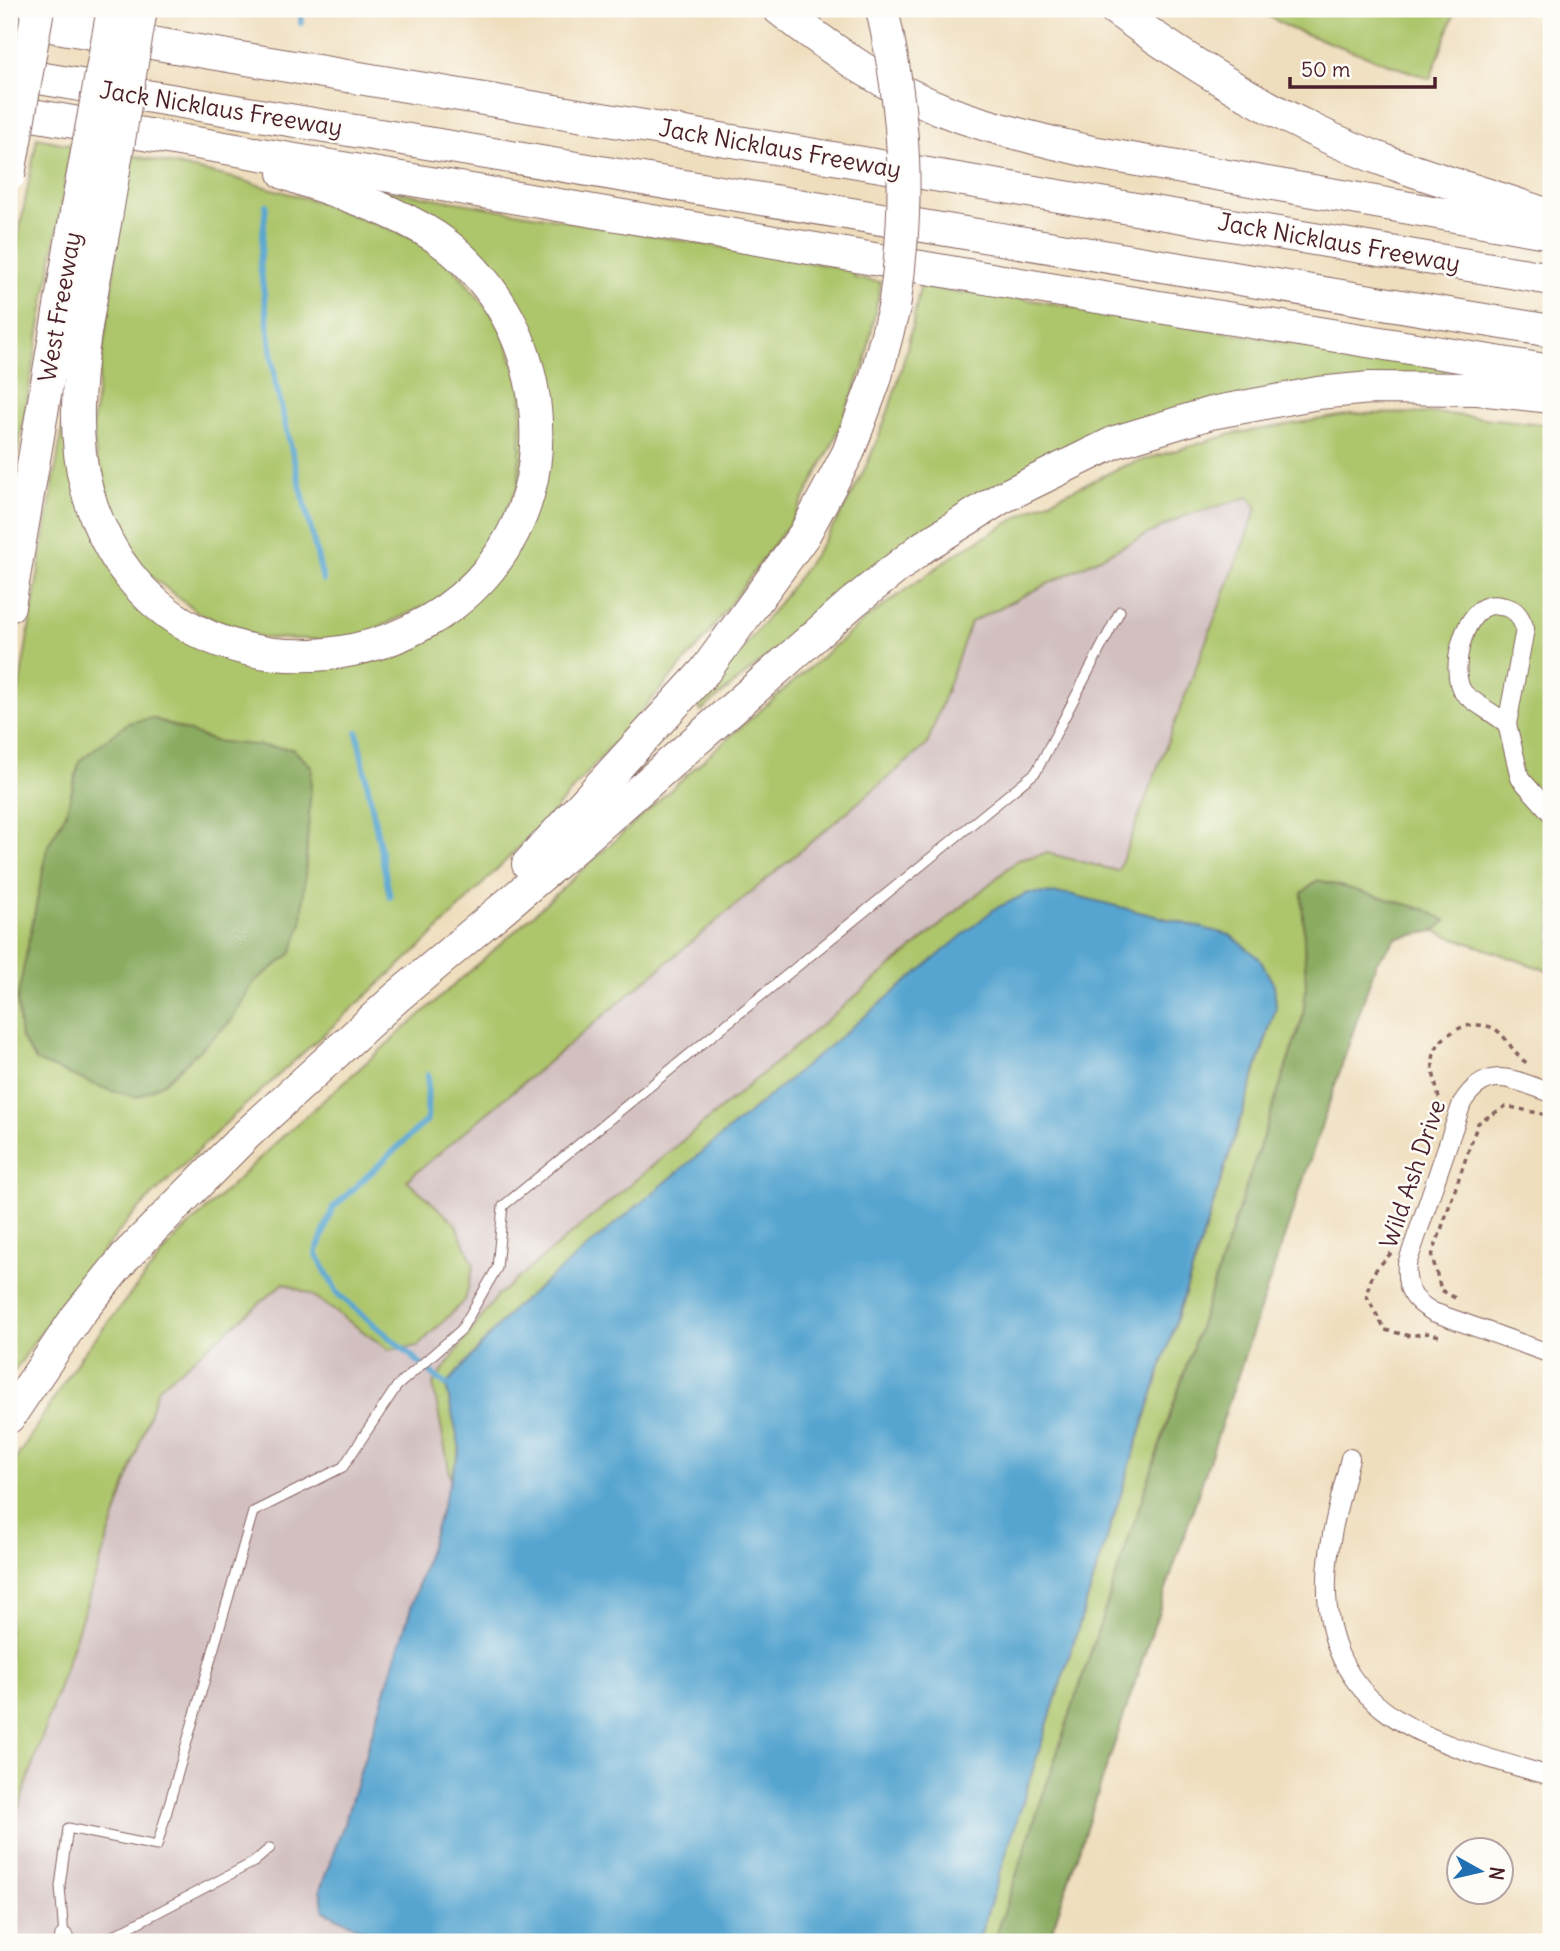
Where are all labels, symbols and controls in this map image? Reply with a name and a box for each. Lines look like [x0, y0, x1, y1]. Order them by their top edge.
scale bar [1290, 46, 1436, 90]
text: 50 m [1301, 56, 1350, 83]
street label: Jack Nicklaus Freeway [98, 74, 345, 142]
street label: Jack Nicklaus Freeway [657, 112, 904, 184]
street label: Jack Nicklaus Freeway [1216, 206, 1463, 278]
street label: West Freeway [31, 229, 87, 384]
street label: Wild Ash Drive [1373, 1095, 1451, 1252]
north arrow [1444, 1836, 1514, 1906]
text: N [1484, 1865, 1510, 1882]

